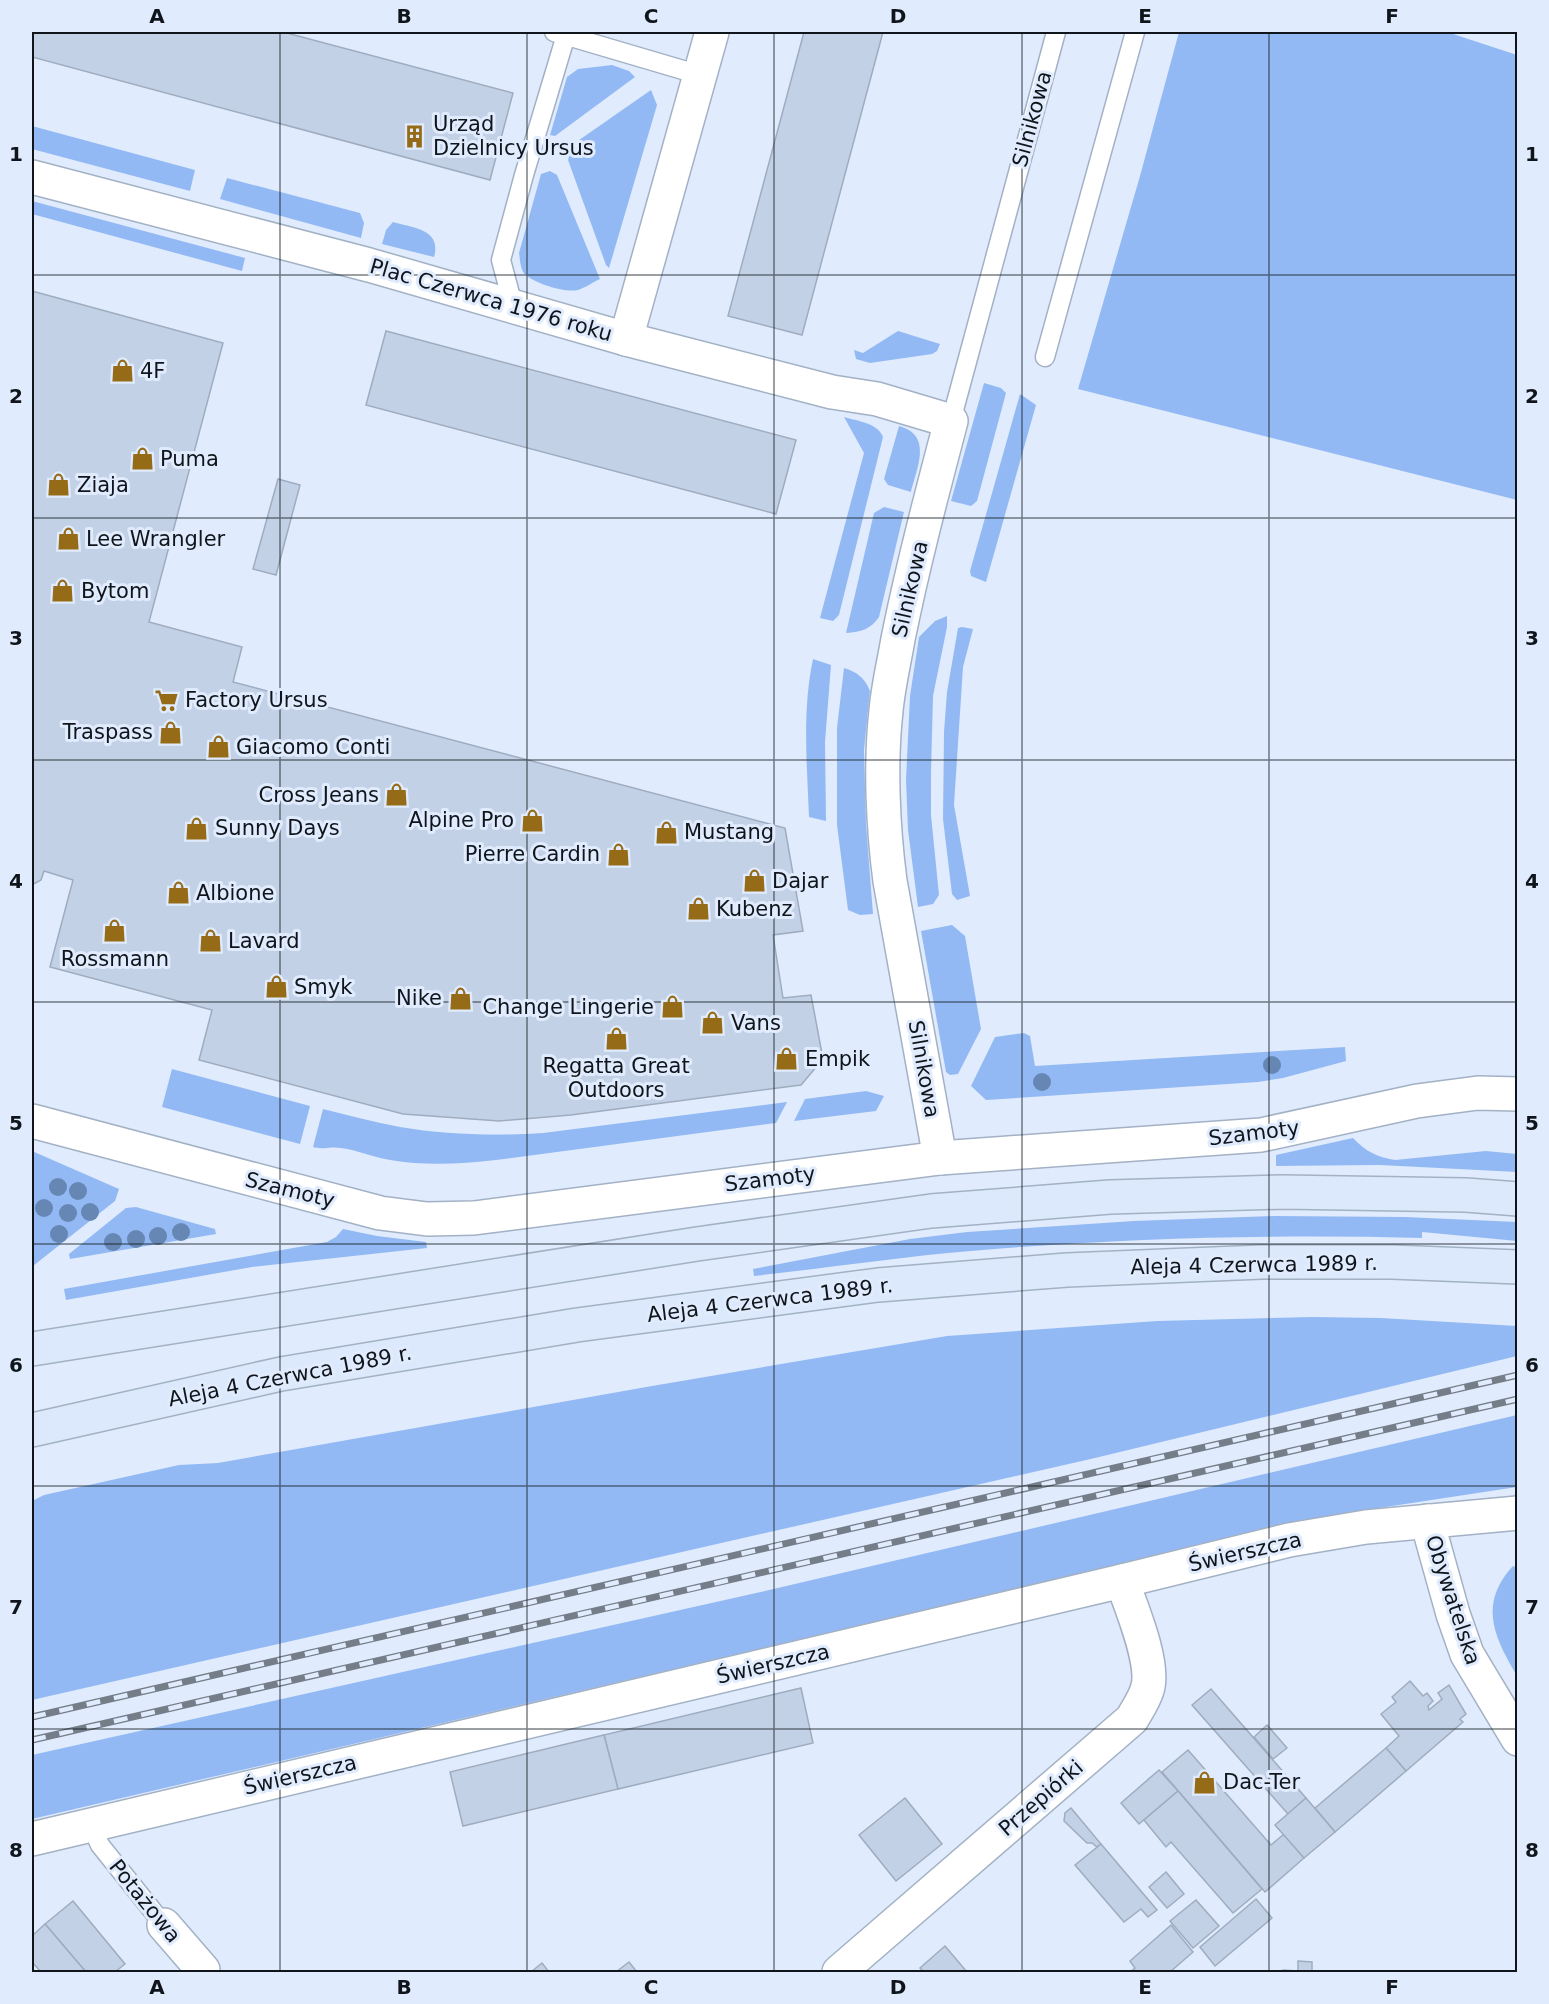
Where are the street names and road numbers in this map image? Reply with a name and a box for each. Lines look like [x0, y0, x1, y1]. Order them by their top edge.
street label: Silnikowa [1008, 68, 1056, 170]
street label: Plac Czerwca 1976 roku [367, 254, 615, 346]
street label: Silnikowa [887, 538, 933, 640]
street label: Silnikowa [904, 1018, 944, 1120]
street label: Szamoty [1207, 1116, 1301, 1150]
street label: Szamoty [723, 1162, 817, 1196]
street label: Szamoty [243, 1167, 337, 1213]
street label: Aleja 4 Czerwca 1989 r. [1130, 1251, 1378, 1279]
street label: Aleja 4 Czerwca 1989 r. [646, 1273, 894, 1327]
street label: Aleja 4 Czerwca 1989 r. [166, 1341, 414, 1411]
street label: Świerszcza [1186, 1526, 1304, 1577]
street label: Obywatelska [1421, 1532, 1485, 1668]
street label: Świerszcza [714, 1638, 832, 1689]
street label: Świerszcza [241, 1749, 359, 1800]
street label: Przepiórki [994, 1755, 1088, 1841]
street label: Potażowa [104, 1855, 186, 1947]

